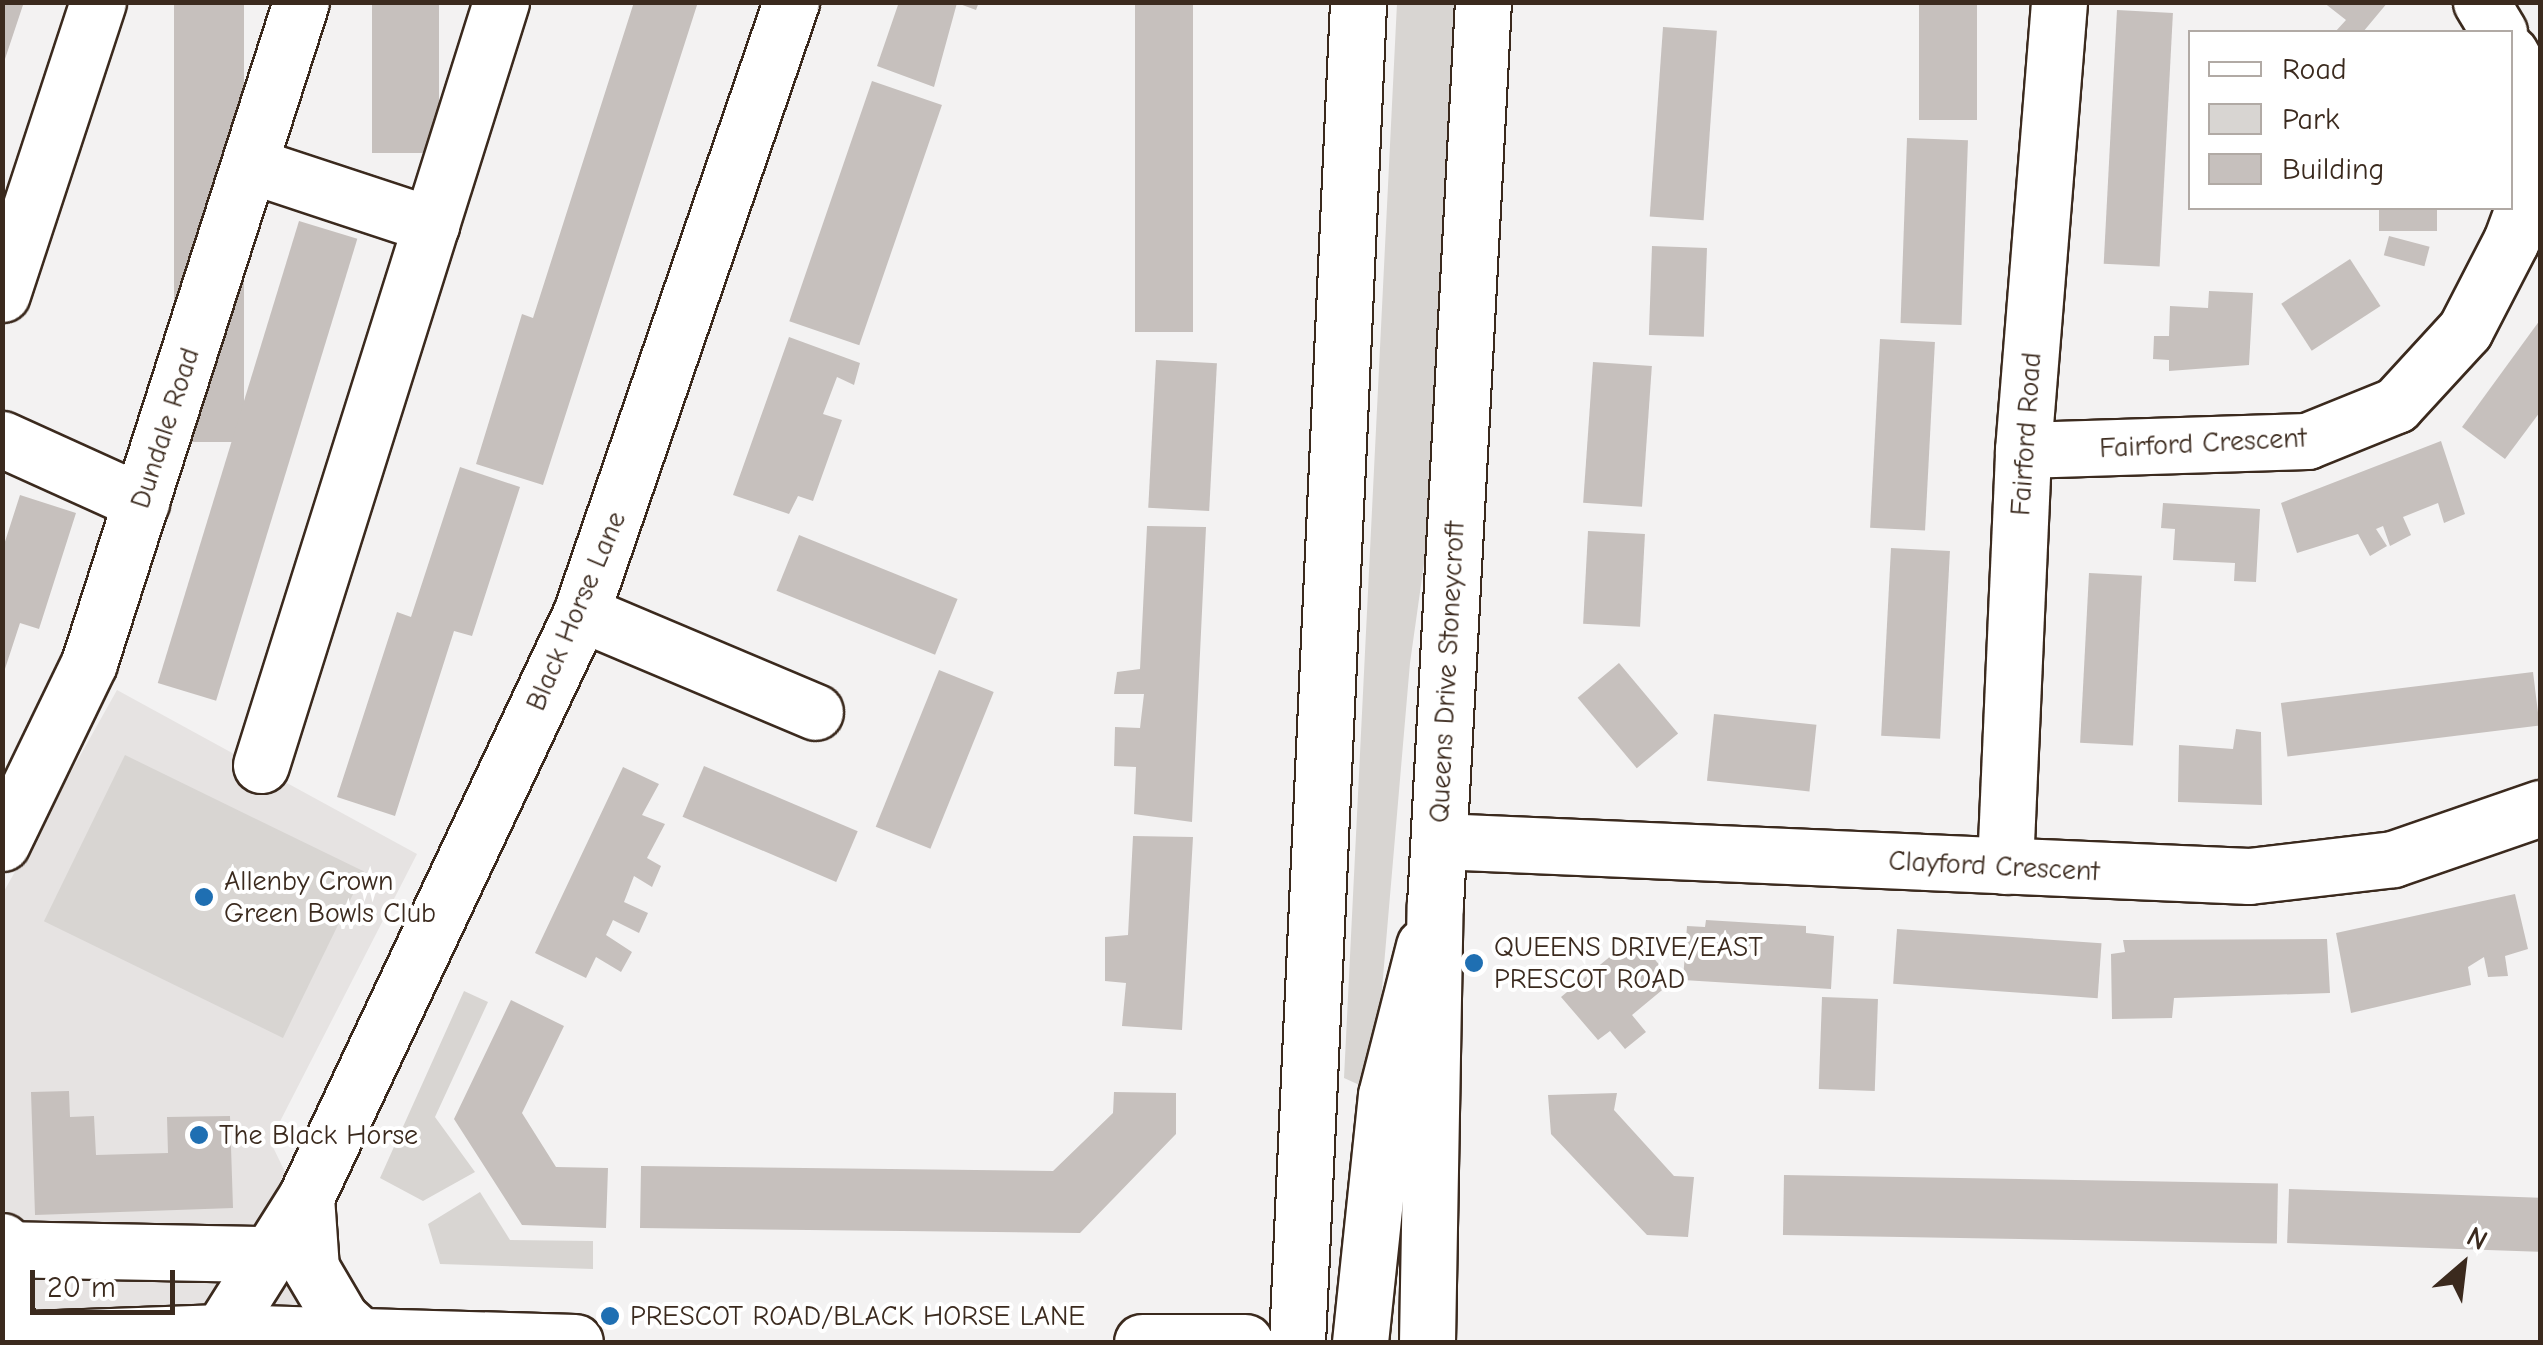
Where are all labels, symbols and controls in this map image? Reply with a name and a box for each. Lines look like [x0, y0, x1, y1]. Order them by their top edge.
legend [2188, 30, 2513, 210]
text: Road [2282, 52, 2347, 87]
text: Park [2282, 102, 2339, 137]
text: Building [2282, 152, 2385, 187]
street label: Dundale Road [123, 344, 207, 512]
street label: Fairford Road [2004, 351, 2048, 517]
street label: Fairford Crescent [2099, 421, 2307, 465]
street label: Black Horse Lane [519, 506, 633, 716]
street label: Queens Drive Stoneycroft [1422, 520, 1472, 824]
street label: Clayford Crescent [1888, 844, 2100, 888]
place label: Allenby Crown Green Bowls Club [224, 864, 436, 930]
marker: Allenby Crown Green Bowls Club [193, 886, 215, 908]
place label: QUEENS DRIVE/EAST PRESCOT ROAD [1494, 930, 1763, 996]
marker: QUEENS DRIVE/EAST PRESCOT ROAD [1463, 952, 1485, 974]
place label: The Black Horse [219, 1118, 418, 1152]
marker: The Black Horse [188, 1124, 210, 1146]
north arrow [2413, 1215, 2513, 1315]
text: N [2462, 1220, 2493, 1257]
scale bar [35, 1250, 180, 1312]
text: 20 m [47, 1270, 116, 1305]
place label: PRESCOT ROAD/BLACK HORSE LANE [630, 1299, 1085, 1333]
marker: PRESCOT ROAD/BLACK HORSE LANE [599, 1305, 621, 1327]

